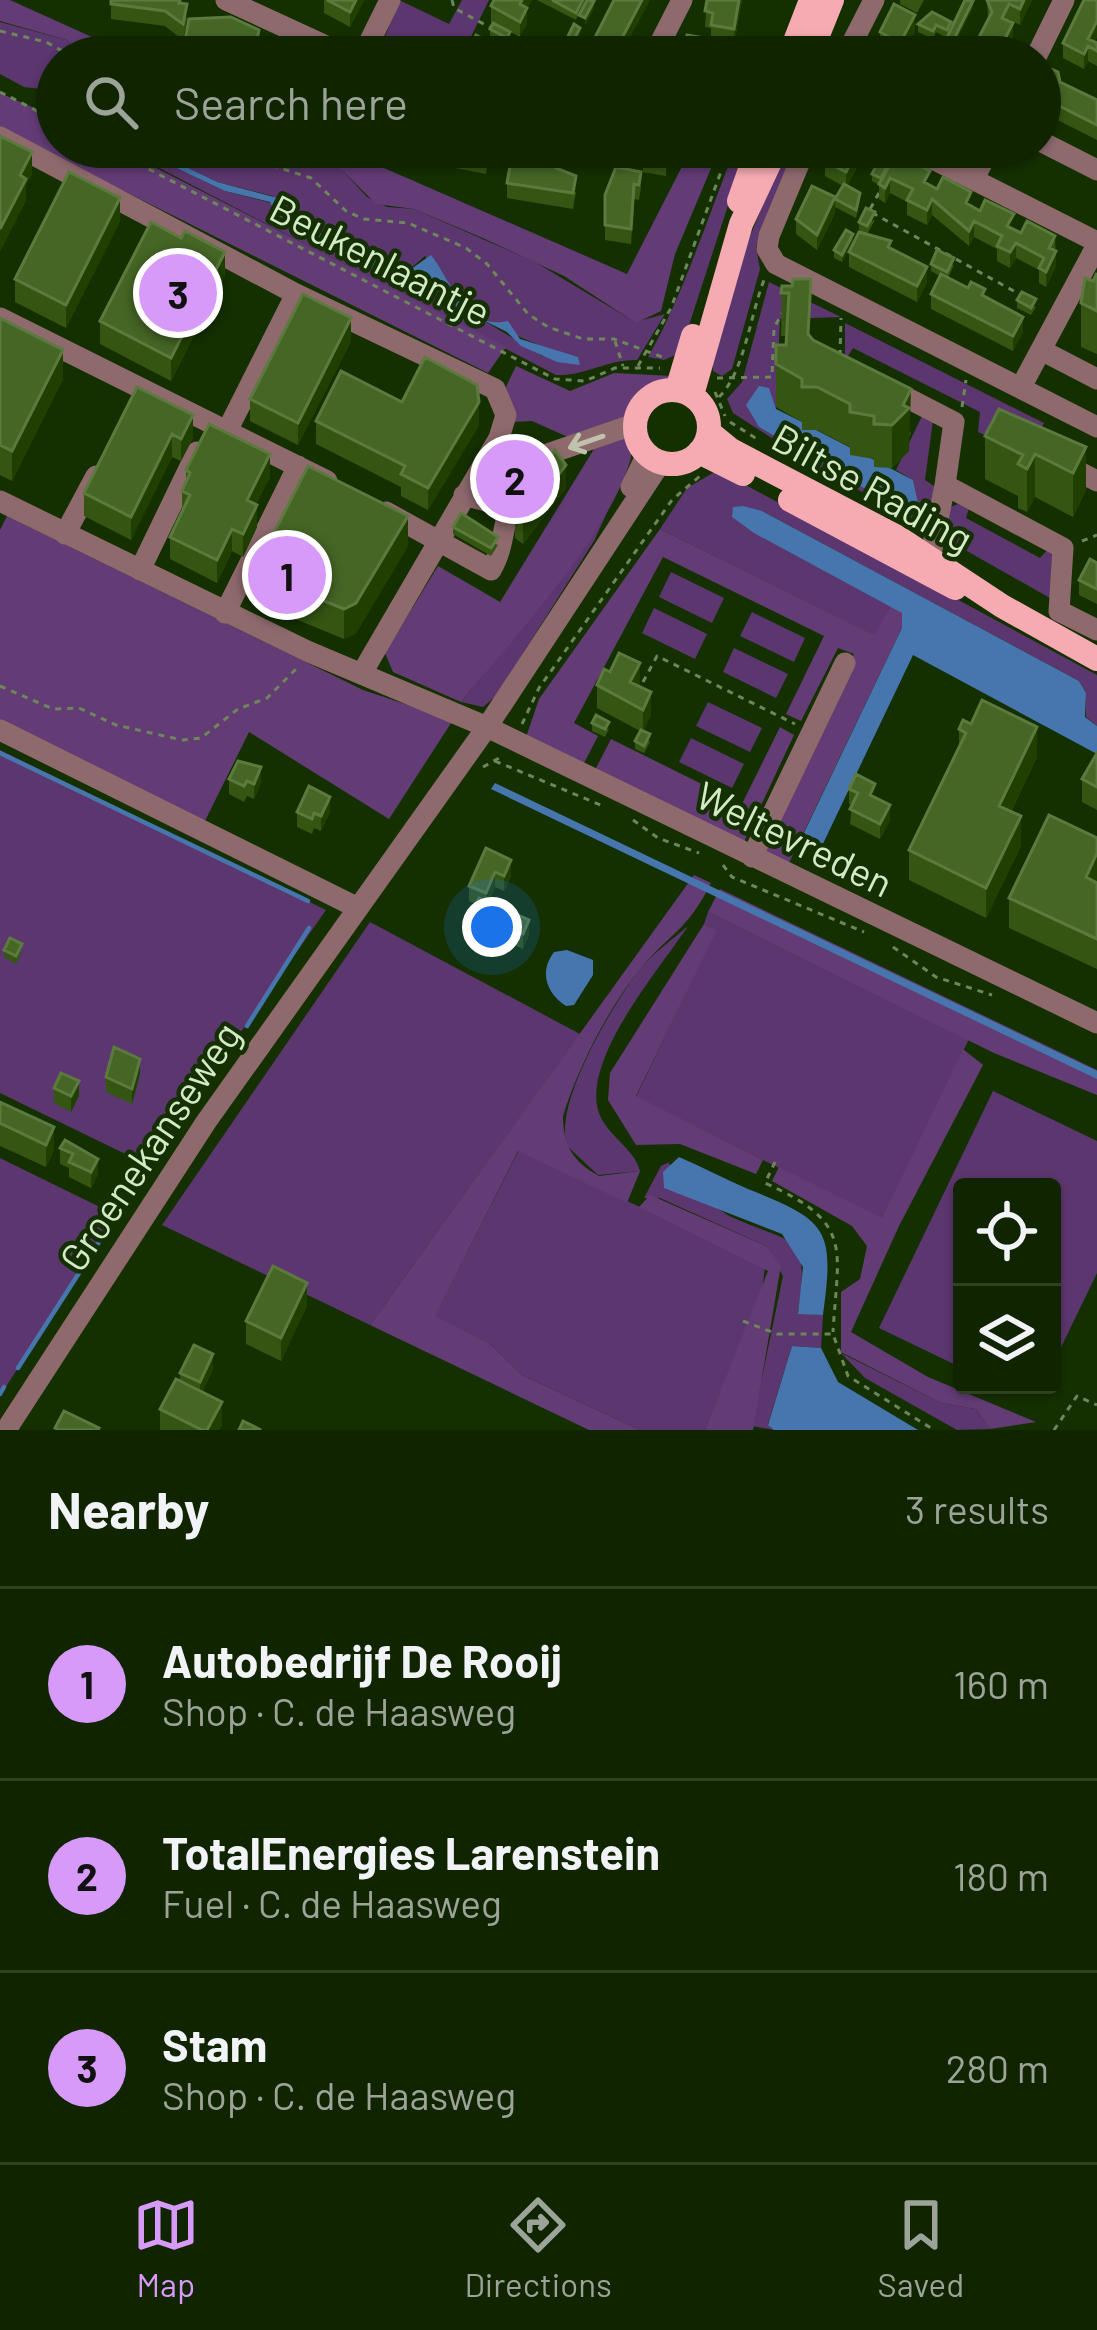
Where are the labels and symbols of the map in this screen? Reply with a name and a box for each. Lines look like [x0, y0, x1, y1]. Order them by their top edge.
street label: Beukenlaantje [263, 183, 499, 335]
pin: 3 [139, 248, 217, 338]
street label: Biltse Rading [765, 413, 981, 561]
one-way arrow [568, 433, 605, 454]
pin: 2 [476, 434, 554, 524]
pin: 1 [248, 530, 326, 620]
street label: Weltevreden [689, 770, 901, 906]
your location [462, 897, 522, 957]
street label: Groenekanseweg [48, 1013, 250, 1279]

